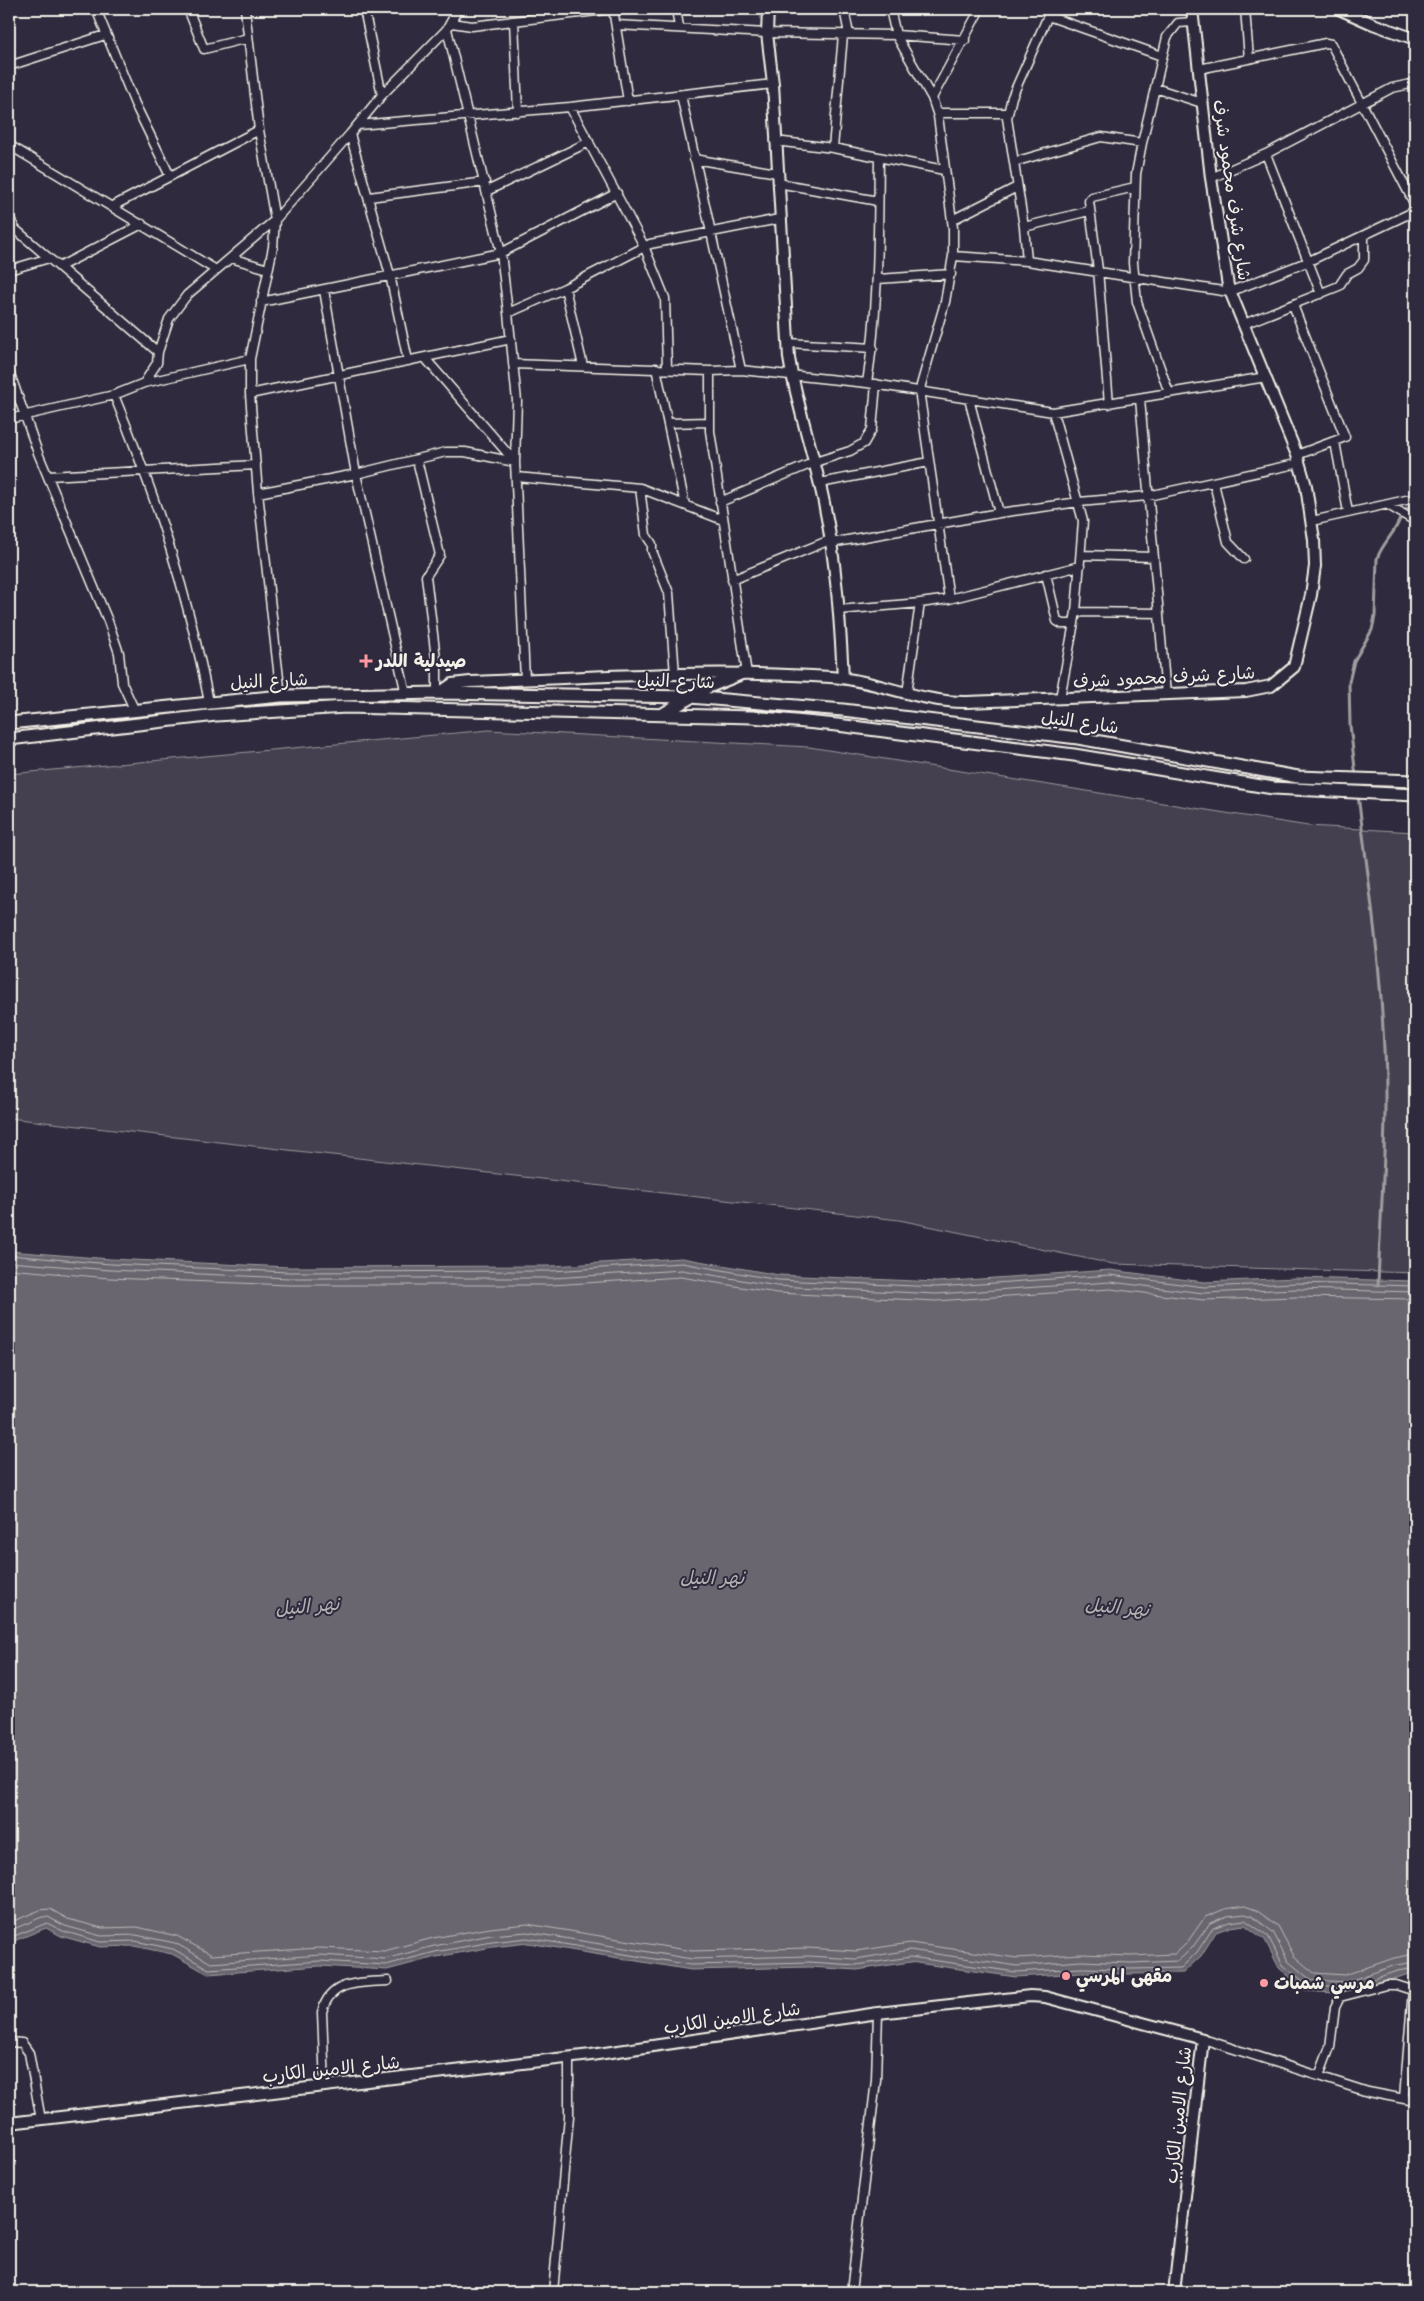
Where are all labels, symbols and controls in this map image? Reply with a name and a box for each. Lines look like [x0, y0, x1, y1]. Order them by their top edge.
street label: شارع شرف محمود شرف [1207, 98, 1257, 282]
place label: صيدلية اللدر [374, 649, 466, 673]
marker: صيدلية اللدر [360, 655, 372, 667]
street label: شارع شرف محمود شرف [1072, 660, 1256, 694]
street label: شارع النيل [229, 667, 309, 695]
street label: شارع النيل [637, 668, 715, 694]
street label: شارع النيل [1040, 705, 1120, 739]
water label: نهر النيل [680, 1565, 746, 1590]
water label: نهر النيل [274, 1591, 342, 1621]
water label: نهر النيل [1084, 1592, 1152, 1622]
place label: مقهى المرسي [1076, 1964, 1172, 1992]
marker: مقهى المرسي [1060, 1970, 1072, 1982]
place label: مرسي شمبات [1274, 1971, 1375, 1999]
marker: مرسي شمبات [1258, 1977, 1270, 1989]
street label: شارع الامين الكارب [662, 1997, 802, 2039]
street label: شارع الامين الكارب [1159, 2045, 1197, 2185]
street label: شارع الامين الكارب [261, 2050, 401, 2088]

